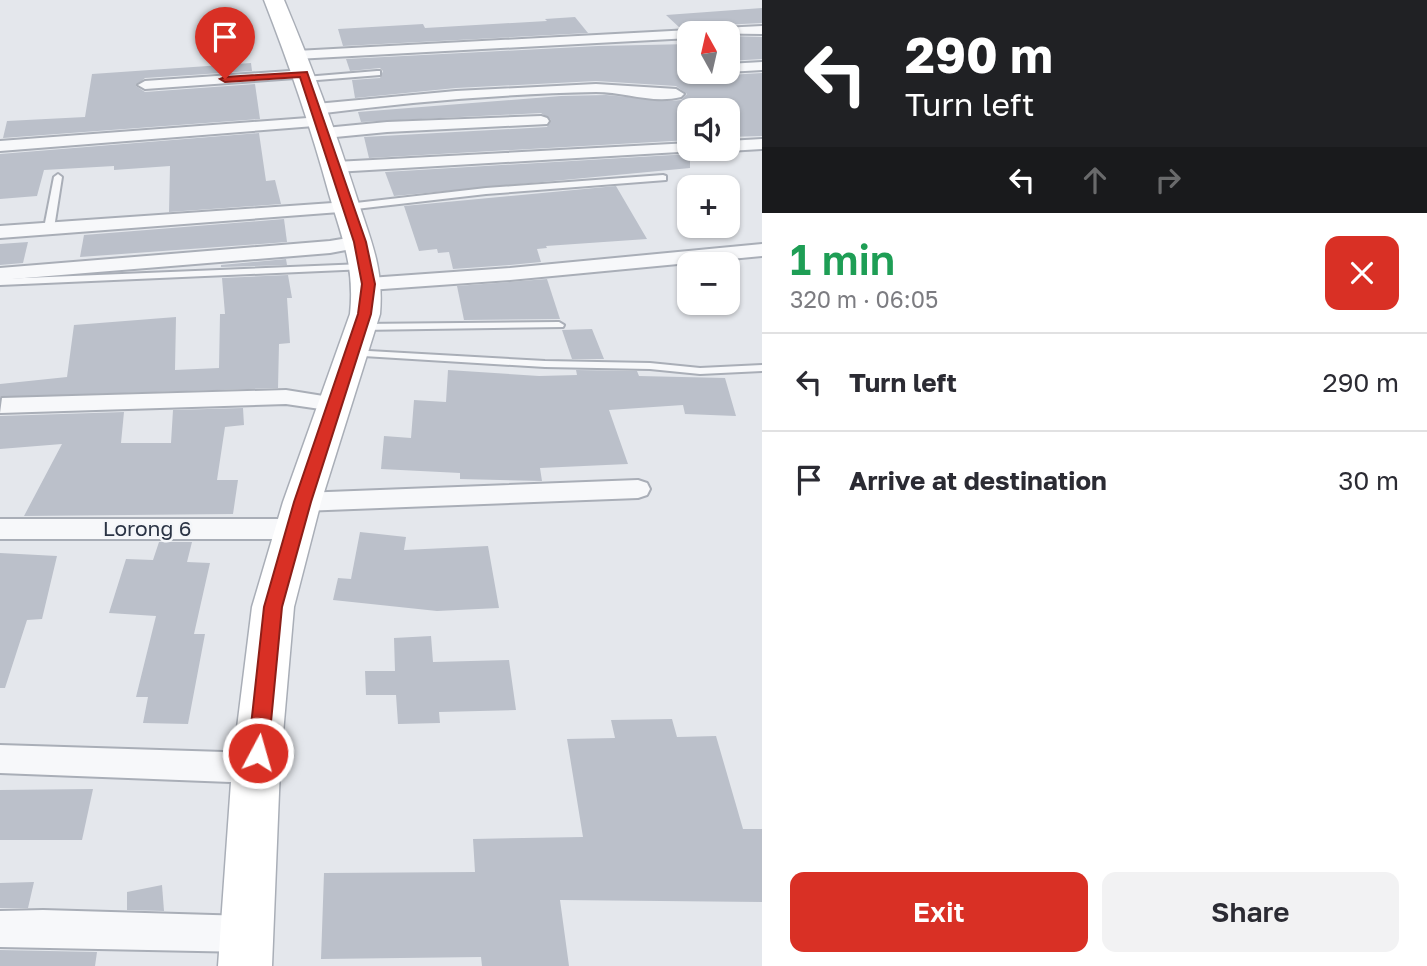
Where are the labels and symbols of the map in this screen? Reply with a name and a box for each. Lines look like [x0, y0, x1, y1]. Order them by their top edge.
pin [195, 7, 255, 79]
north arrow [677, 21, 740, 84]
street label: Lorong 6 [103, 515, 191, 541]
position arrow [221, 716, 295, 790]

